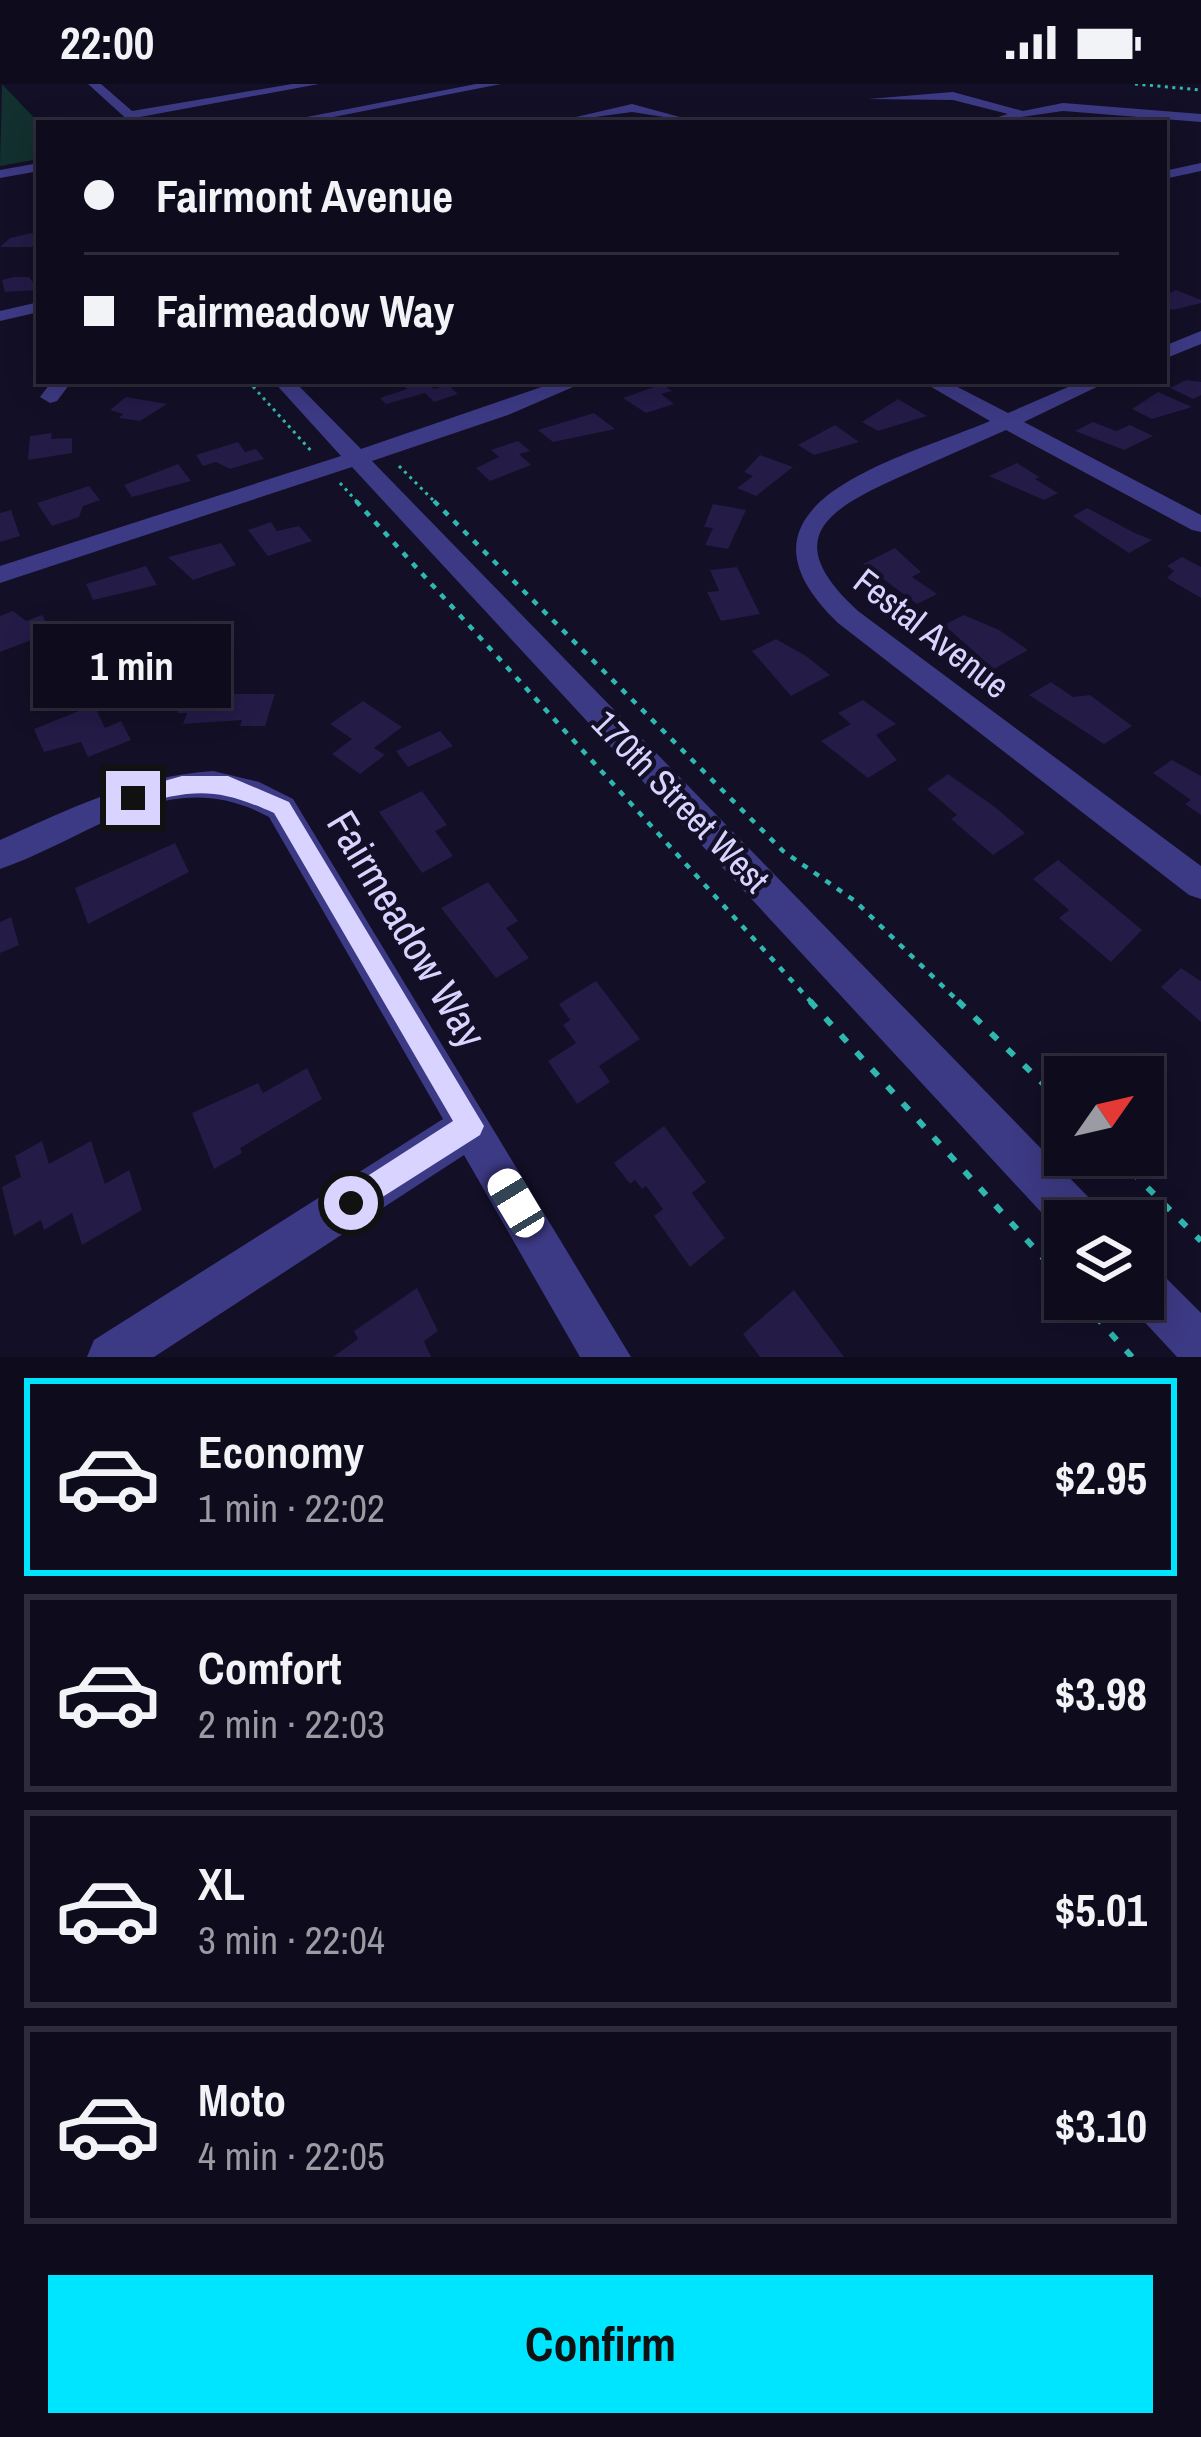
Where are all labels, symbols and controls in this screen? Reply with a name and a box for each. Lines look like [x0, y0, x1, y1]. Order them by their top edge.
text: 22:00 [60, 12, 154, 73]
text: Fairmont Avenue [156, 165, 453, 226]
text: Fairmeadow Way [156, 280, 454, 341]
street label: Festal Avenue [844, 557, 1020, 709]
callout: 1 min [34, 624, 232, 708]
text: 1 min [90, 640, 174, 692]
street label: 170th Street West [582, 700, 780, 902]
route end [106, 771, 160, 825]
street label: Fairmeadow Way [314, 800, 500, 1058]
north arrow [1044, 1056, 1164, 1176]
map controls [1044, 1056, 1164, 1320]
car [482, 1163, 550, 1243]
route start [324, 1176, 378, 1230]
button: layers [1044, 1200, 1164, 1320]
text: Economy [198, 1421, 364, 1482]
icon: car [54, 1423, 162, 1531]
text: $2.95 [1055, 1447, 1147, 1508]
text: 1 min · 22:02 [198, 1482, 385, 1534]
text: Comfort [198, 1637, 341, 1698]
icon: car [54, 1639, 162, 1747]
text: $3.98 [1055, 1663, 1147, 1724]
text: 2 min · 22:03 [198, 1698, 385, 1750]
text: XL [198, 1853, 245, 1914]
icon: car [54, 1855, 162, 1963]
text: $5.01 [1055, 1879, 1147, 1940]
text: 3 min · 22:04 [198, 1914, 385, 1966]
text: Moto [198, 2069, 286, 2130]
icon: car [54, 2071, 162, 2179]
text: $3.10 [1055, 2095, 1147, 2156]
text: 4 min · 22:05 [198, 2130, 385, 2182]
button: Confirm [48, 2275, 1153, 2413]

